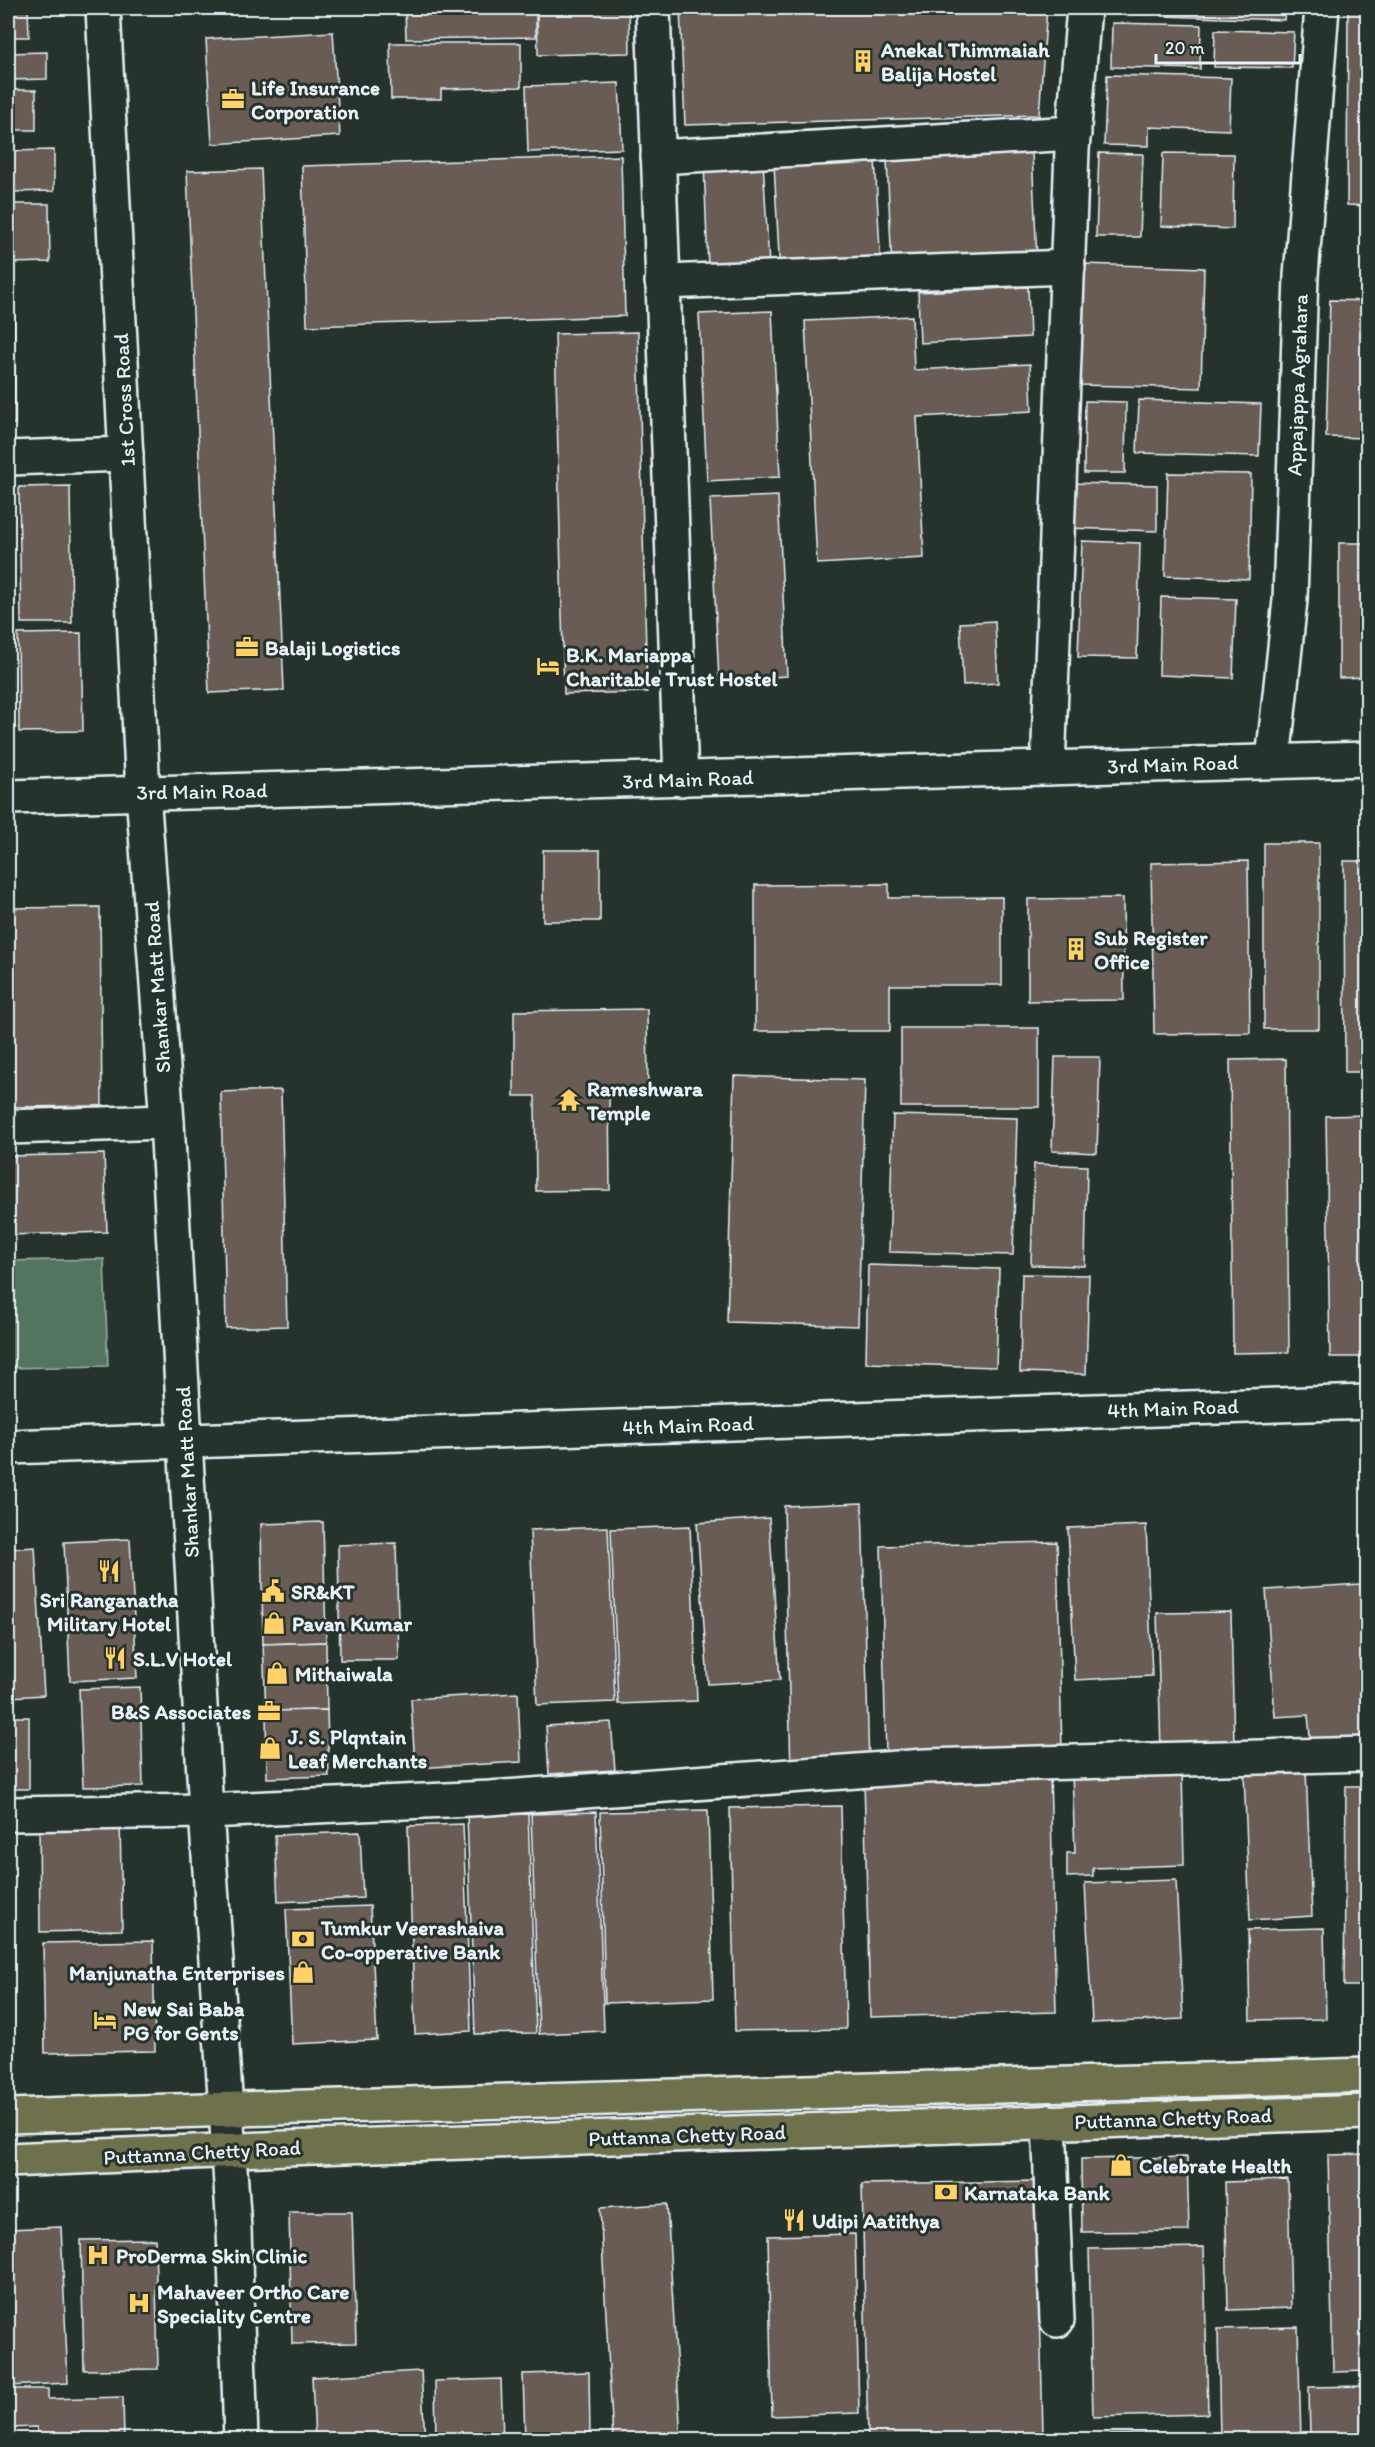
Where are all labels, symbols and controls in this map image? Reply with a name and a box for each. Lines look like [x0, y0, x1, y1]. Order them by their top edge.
scale bar [1156, 27, 1300, 65]
place label: Anekal Thimmaiah Balija Hostel [880, 37, 1050, 87]
text: 20 m [1165, 37, 1205, 59]
building icon: Anekal Thimmaiah Balija Hostel [850, 48, 876, 74]
place label: Life Insurance Corporation [251, 75, 380, 125]
office icon: Life Insurance Corporation [220, 86, 246, 112]
street label: Appajappa Agrahara [1281, 293, 1313, 477]
street label: 1st Cross Road [108, 332, 140, 467]
office icon: Balaji Logistics [234, 634, 260, 660]
place label: Balaji Logistics [265, 635, 400, 661]
place label: B.K. Mariappa Charitable Trust Hostel [566, 642, 779, 691]
hotel icon: B.K. Mariappa Charitable Trust Hostel [535, 653, 561, 679]
street label: 3rd Main Road [1107, 749, 1240, 779]
street label: 3rd Main Road [622, 764, 755, 794]
street label: 3rd Main Road [136, 777, 268, 805]
street label: Shankar Matt Road [138, 900, 175, 1074]
place label: Sub Register Office [1094, 925, 1208, 974]
building icon: Sub Register Office [1063, 936, 1089, 962]
place label: Rameshwara Temple [586, 1076, 704, 1126]
temple icon: Rameshwara Temple [556, 1087, 582, 1113]
street label: Shankar Matt Road [170, 1385, 204, 1559]
street label: 4th Main Road [1107, 1393, 1240, 1423]
street label: 4th Main Road [622, 1410, 755, 1440]
restaurant icon: Sri Ranganatha Military Hotel [96, 1558, 122, 1584]
public building icon: SR&KT [260, 1578, 286, 1604]
place label: SR&KT [291, 1579, 355, 1604]
place label: Sri Ranganatha Military Hotel [40, 1587, 179, 1637]
shop icon: Pavan Kumar [261, 1610, 287, 1636]
place label: Pavan Kumar [292, 1611, 413, 1636]
restaurant icon: S.L.V Hotel [102, 1645, 128, 1671]
place label: S.L.V Hotel [133, 1646, 233, 1671]
shop icon: Mithaiwala [264, 1660, 290, 1686]
place label: Mithaiwala [295, 1661, 393, 1686]
office icon: B&S Associates [256, 1698, 282, 1724]
place label: B&S Associates [111, 1699, 251, 1724]
place label: J. S. Plqntain Leaf Merchants [287, 1724, 427, 1773]
shop icon: J. S. Plqntain Leaf Merchants [257, 1735, 283, 1761]
place label: Tumkur Veerashaiva Co-opperative Bank [320, 1915, 504, 1965]
bank icon: Tumkur Veerashaiva Co-opperative Bank [290, 1926, 316, 1952]
shop icon: Manjunatha Enterprises [290, 1959, 316, 1985]
place label: Manjunatha Enterprises [69, 1960, 285, 1986]
place label: New Sai Baba PG for Gents [123, 1996, 245, 2045]
hotel icon: New Sai Baba PG for Gents [92, 2007, 118, 2033]
street label: Puttanna Chetty Road [1074, 2102, 1272, 2134]
street label: Puttanna Chetty Road [588, 2119, 786, 2151]
street label: Puttanna Chetty Road [103, 2134, 301, 2170]
shop icon: Celebrate Health [1108, 2152, 1134, 2178]
place label: Celebrate Health [1139, 2153, 1292, 2178]
bank icon: Karnataka Bank [933, 2179, 959, 2205]
place label: Karnataka Bank [964, 2180, 1111, 2205]
restaurant icon: Udipi Aatithya [781, 2207, 807, 2233]
place label: Udipi Aatithya [812, 2208, 940, 2234]
hospital icon: ProDerma Skin Clinic [85, 2242, 111, 2268]
place label: ProDerma Skin Clinic [116, 2243, 308, 2268]
place label: Mahaveer Ortho Care Speciality Centre [157, 2279, 349, 2329]
hospital icon: Mahaveer Ortho Care Speciality Centre [126, 2290, 152, 2316]

